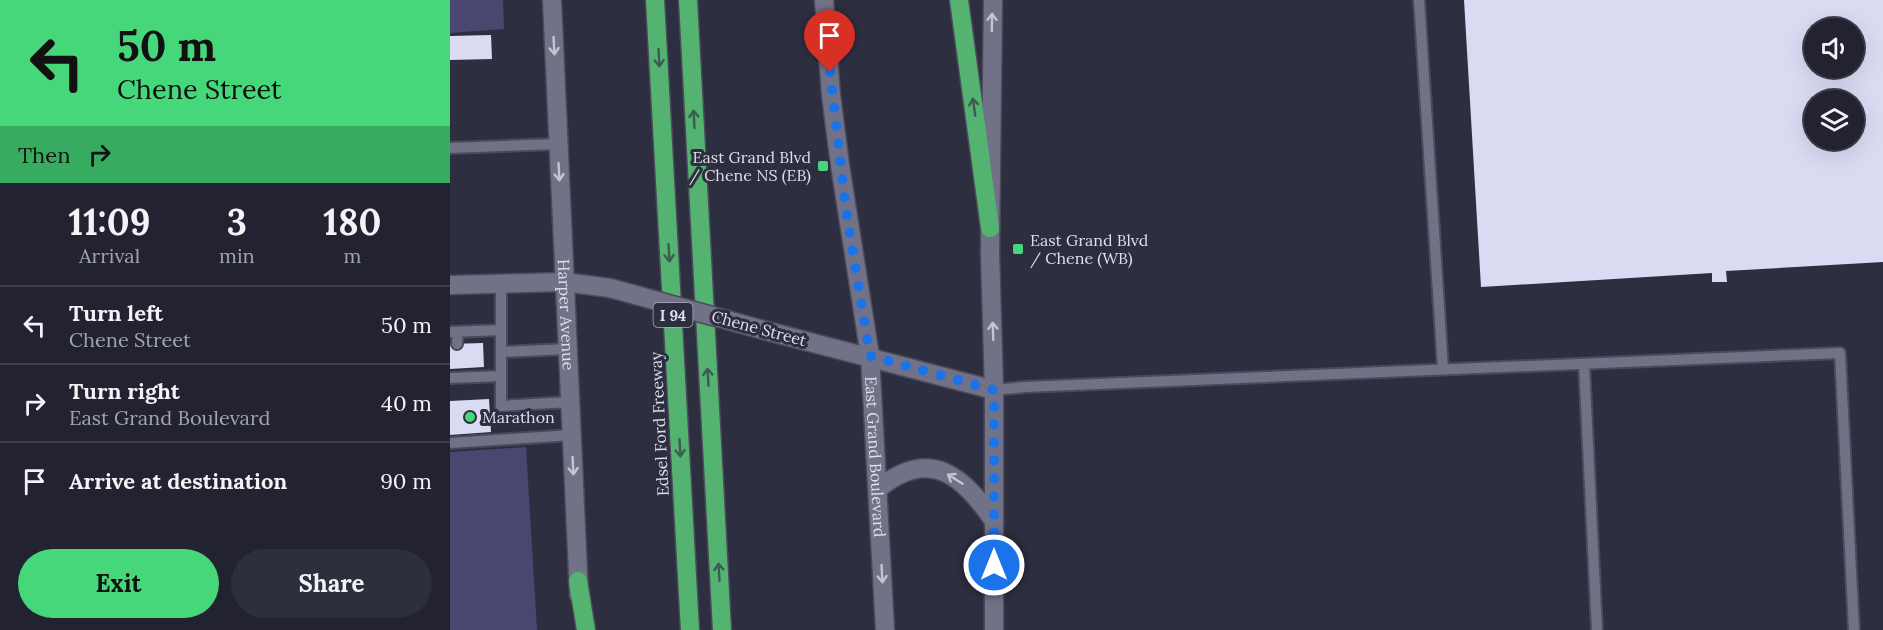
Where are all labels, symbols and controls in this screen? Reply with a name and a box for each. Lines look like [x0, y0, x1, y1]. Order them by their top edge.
pin [804, 10, 855, 72]
one-way arrow [987, 13, 998, 33]
map controls [1804, 18, 1864, 150]
button: sound [1804, 18, 1864, 78]
text: 50 m [117, 19, 216, 73]
icon: arrive [813, 19, 846, 52]
icon: left [18, 24, 96, 102]
one-way arrow [548, 36, 559, 56]
one-way arrow [653, 48, 664, 68]
text: Chene Street [117, 72, 281, 106]
button: layers [1804, 90, 1864, 150]
one-way arrow [968, 98, 979, 118]
one-way arrow [688, 110, 699, 130]
icon: right [83, 138, 116, 171]
text: Then [18, 141, 71, 169]
place label: East Grand Blvd / Chene NS (EB) [689, 147, 811, 186]
marker: East Grand Blvd / Chene NS (EB) [816, 159, 830, 173]
one-way arrow [554, 161, 565, 181]
text: 11:09 [69, 199, 150, 245]
text: 3 [227, 199, 247, 245]
text: 180 [323, 199, 381, 245]
place label: East Grand Blvd / Chene (WB) [1030, 230, 1149, 269]
marker: East Grand Blvd / Chene (WB) [1011, 242, 1025, 256]
text: Arrival [79, 243, 140, 268]
text: min [219, 243, 255, 268]
text: m [343, 243, 361, 268]
one-way arrow [664, 243, 675, 263]
street label: Harper Avenue [554, 259, 579, 371]
text: Turn left [69, 299, 163, 327]
road number: I 94 [654, 303, 692, 327]
street label: Chene Street [709, 306, 809, 350]
icon: left [18, 309, 51, 342]
text: 50 m [381, 311, 432, 339]
one-way arrow [987, 322, 998, 342]
text: Chene Street [69, 327, 191, 352]
street label: Edsel Ford Freeway [645, 351, 673, 497]
one-way arrow [702, 367, 713, 387]
street label: East Grand Boulevard [861, 376, 890, 538]
text: Turn right [69, 377, 180, 405]
icon: right [18, 387, 51, 420]
text: 40 m [381, 389, 432, 417]
text: East Grand Boulevard [69, 405, 270, 430]
place label: Marathon [482, 407, 555, 427]
marker: Marathon [463, 410, 477, 424]
one-way arrow [674, 437, 685, 457]
one-way arrow [567, 456, 578, 476]
icon: arrive [18, 465, 51, 498]
text: Arrive at destination [69, 467, 287, 495]
text: 90 m [380, 467, 432, 495]
one-way arrow [947, 472, 964, 484]
position arrow [962, 533, 1026, 597]
button: Exit [18, 549, 219, 618]
button: Share [231, 549, 432, 618]
one-way arrow [713, 562, 724, 582]
one-way arrow [877, 564, 888, 584]

